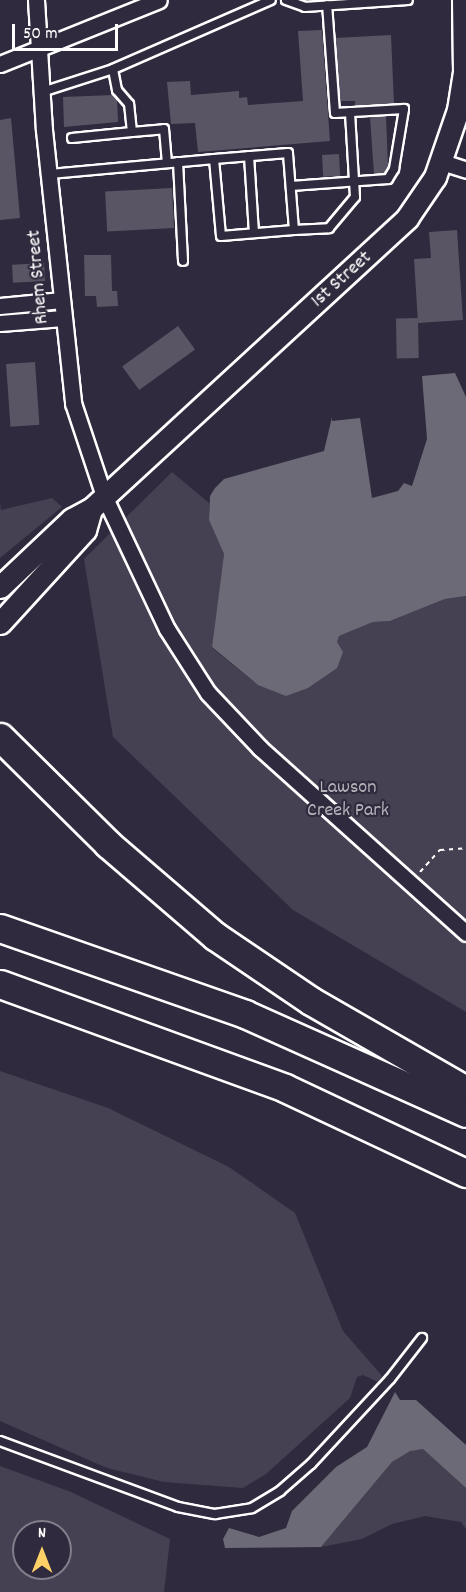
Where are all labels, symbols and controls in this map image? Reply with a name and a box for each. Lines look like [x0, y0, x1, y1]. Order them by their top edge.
scale bar [15, 12, 122, 50]
text: 50 m [23, 22, 58, 47]
street label: Rhem Street [23, 229, 55, 325]
street label: 1st Street [307, 247, 377, 313]
park label: Lawson Creek Park [307, 777, 389, 824]
north arrow [12, 1520, 72, 1580]
text: N [38, 1522, 46, 1545]

